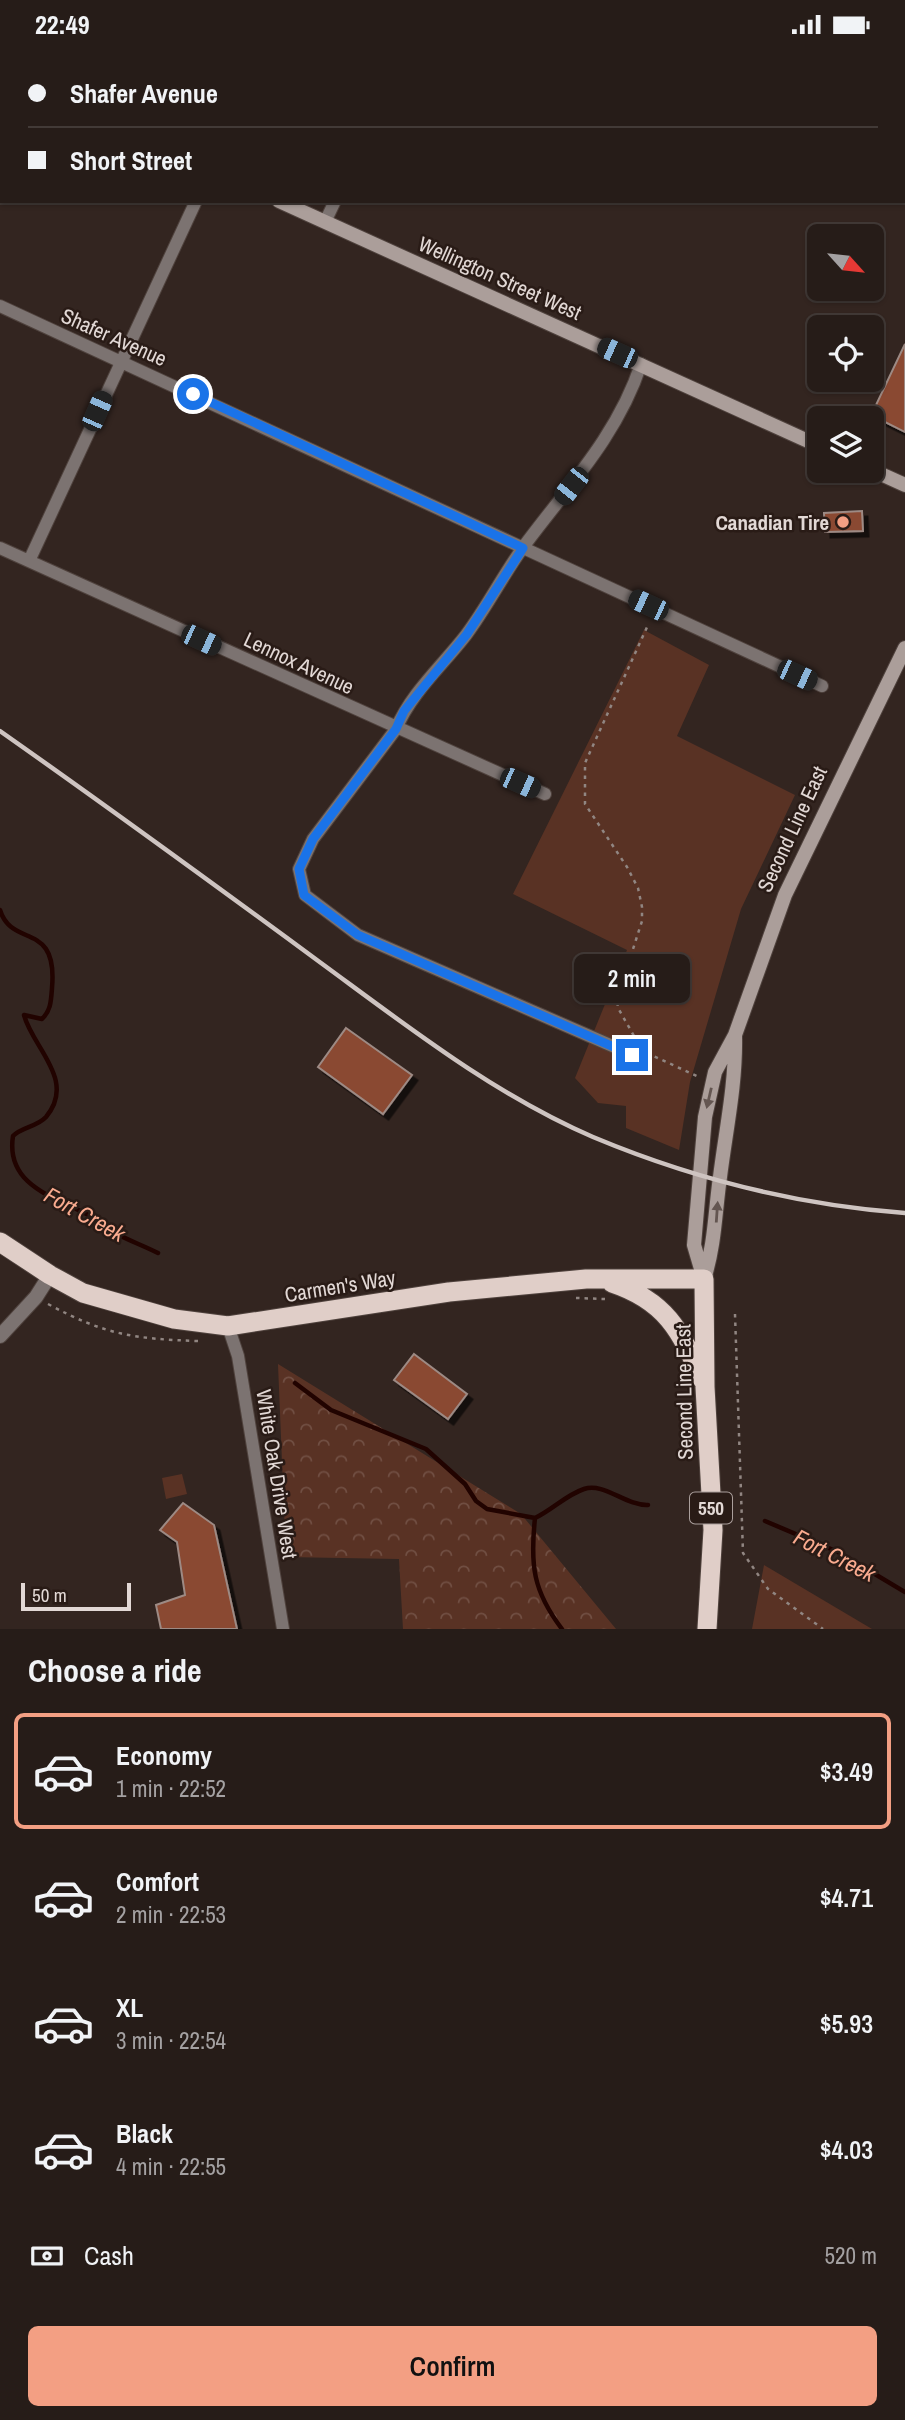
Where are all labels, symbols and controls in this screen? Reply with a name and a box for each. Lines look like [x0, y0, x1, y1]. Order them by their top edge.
text: 22:49 [35, 7, 90, 42]
text: Shafer Avenue [70, 76, 218, 111]
text: Short Street [70, 143, 192, 178]
north arrow [807, 224, 884, 301]
map controls [807, 224, 884, 483]
street label: Wellington Street West [414, 229, 586, 327]
street label: Shafer Avenue [57, 301, 171, 373]
button: locate [807, 315, 884, 392]
car [594, 335, 641, 371]
route start [177, 378, 209, 410]
car [79, 388, 116, 434]
button: layers [807, 406, 884, 483]
car [550, 463, 593, 509]
place label: Canadian Tire [715, 508, 829, 537]
marker: Canadian Tire [835, 514, 851, 530]
car [625, 587, 672, 623]
car [178, 622, 225, 658]
street label: Lennox Avenue [239, 625, 359, 701]
car [774, 657, 821, 693]
street label: Second Line East [750, 761, 834, 897]
car [497, 765, 544, 801]
callout: 2 min [574, 953, 690, 1003]
text: 2 min [608, 963, 656, 994]
route end [616, 1039, 648, 1071]
one-way arrow [704, 1087, 715, 1109]
water label: Fort Creek [39, 1179, 133, 1250]
one-way arrow [712, 1201, 723, 1223]
street label: Carmen's Way [283, 1263, 398, 1309]
street label: Second Line East [668, 1324, 700, 1460]
street label: White Oak Drive West [249, 1387, 305, 1561]
road number: 550 [690, 1492, 732, 1523]
water label: Fort Creek [789, 1521, 883, 1590]
scale bar [21, 1580, 131, 1612]
text: 50 m [32, 1582, 67, 1608]
text: Choose a ride [28, 1649, 202, 1692]
text: Economy [116, 1738, 212, 1773]
icon: car [32, 1740, 95, 1803]
text: $3.49 [820, 1754, 873, 1789]
text: 1 min · 22:52 [116, 1773, 226, 1804]
text: Comfort [116, 1864, 199, 1899]
icon: car [32, 1866, 95, 1929]
text: $4.71 [820, 1880, 873, 1915]
text: 2 min · 22:53 [116, 1899, 226, 1930]
text: XL [116, 1990, 143, 2025]
icon: car [32, 1992, 95, 2055]
text: $5.93 [820, 2006, 873, 2041]
text: 3 min · 22:54 [116, 2025, 226, 2056]
text: Black [116, 2116, 173, 2151]
icon: car [32, 2118, 95, 2181]
text: $4.03 [820, 2132, 873, 2167]
text: 4 min · 22:55 [116, 2151, 226, 2182]
icon: cash [28, 2237, 66, 2275]
text: Cash [84, 2238, 134, 2273]
text: 520 m [825, 2240, 877, 2271]
button: Confirm [28, 2326, 877, 2406]

